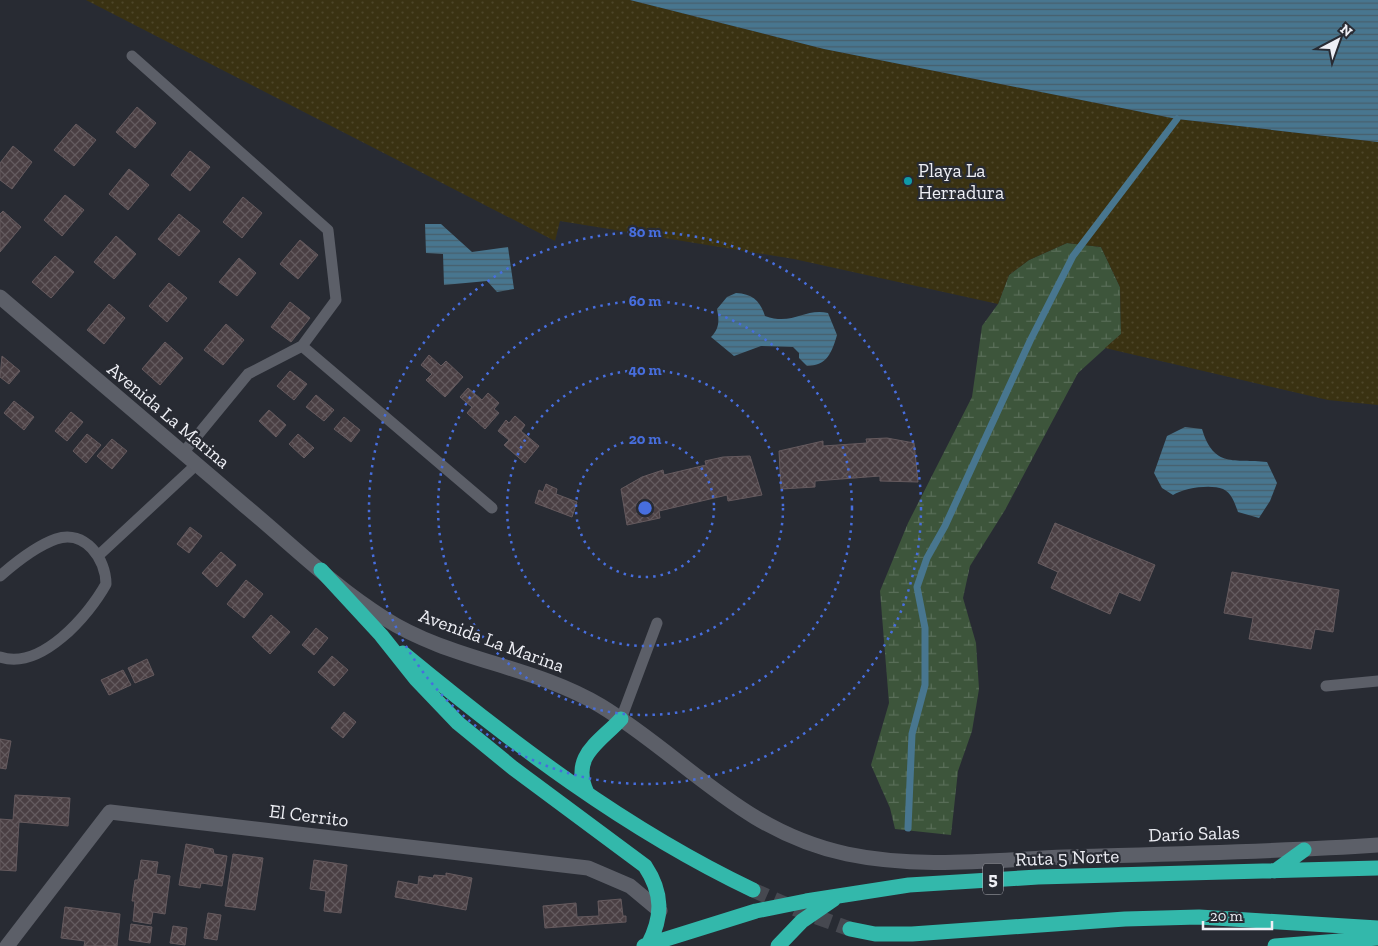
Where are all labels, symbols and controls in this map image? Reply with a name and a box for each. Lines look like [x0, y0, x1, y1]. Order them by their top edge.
north arrow [1313, 15, 1363, 65]
text: N [1337, 21, 1356, 41]
place label: Playa La Herradura [918, 159, 1004, 204]
marker: Playa La Herradura [902, 175, 914, 187]
text: 80 m [629, 223, 661, 241]
text: 60 m [629, 292, 661, 310]
street label: Avenida La Marina [103, 357, 235, 473]
text: 40 m [628, 361, 662, 379]
text: 20 m [629, 430, 661, 448]
centre of rings [636, 499, 654, 517]
street label: Avenida La Marina [416, 604, 568, 677]
street label: El Cerrito [268, 799, 350, 832]
street label: Darío Salas [1148, 820, 1240, 847]
street label: Ruta 5 Norte [1015, 844, 1120, 871]
road number: 5 [983, 864, 1003, 894]
scale bar [1203, 898, 1272, 930]
text: 20 m [1210, 907, 1243, 925]

